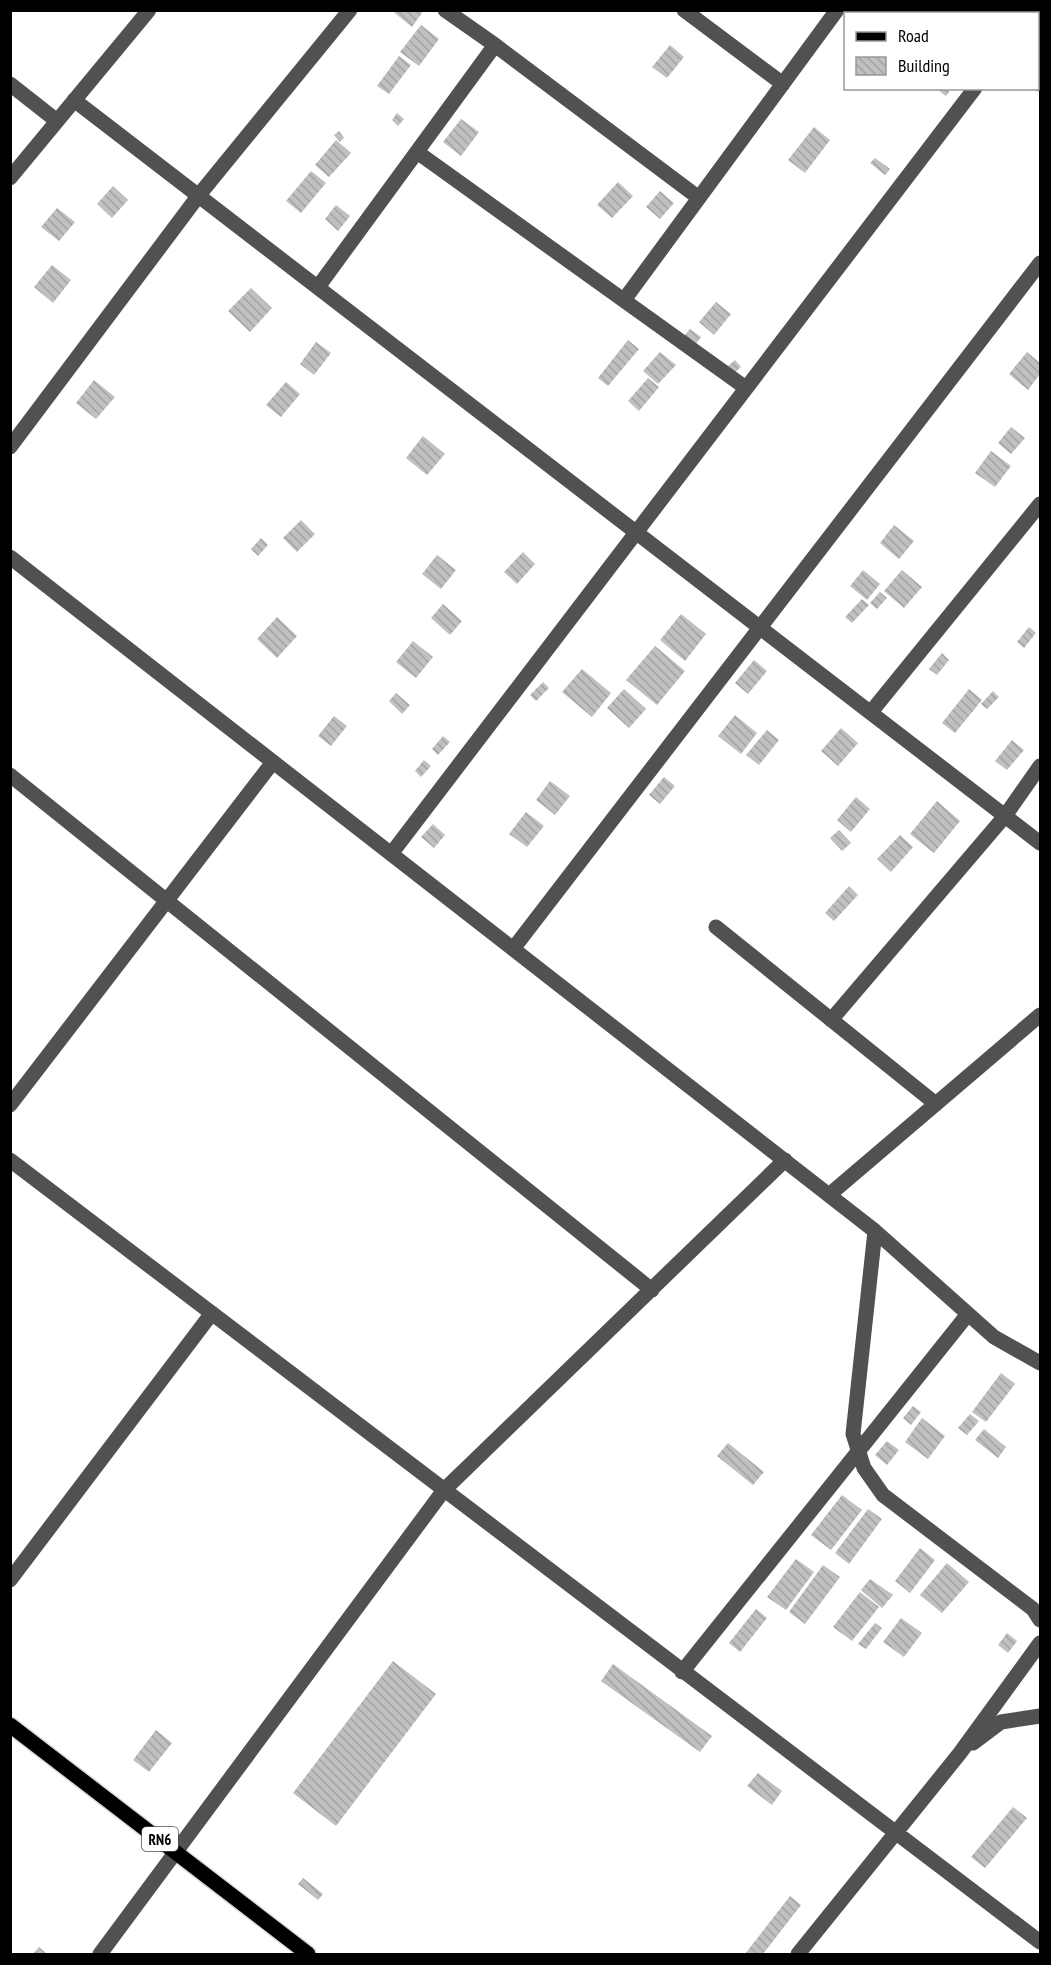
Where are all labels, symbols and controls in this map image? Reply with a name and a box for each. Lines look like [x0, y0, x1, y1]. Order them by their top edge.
legend [844, 12, 1039, 90]
text: Road [898, 24, 929, 47]
text: Building [898, 54, 950, 77]
road number: RN6 [142, 1827, 178, 1851]

